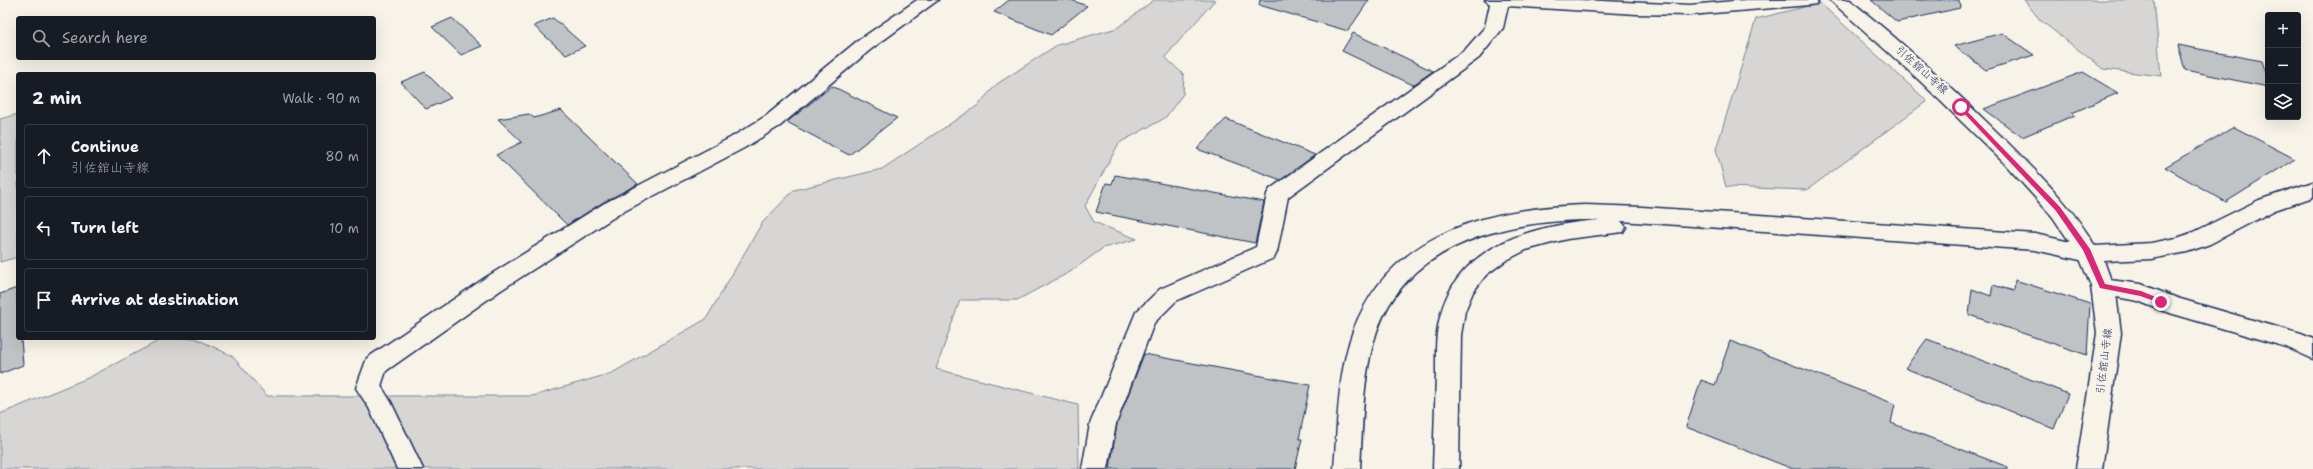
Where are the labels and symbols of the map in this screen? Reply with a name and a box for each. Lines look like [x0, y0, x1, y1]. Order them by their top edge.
street label: 引佐舘山寺線 [1892, 42, 1952, 98]
route start [1952, 98, 1970, 116]
route end [2152, 293, 2170, 311]
street label: 引佐舘山寺線 [2093, 327, 2115, 395]

